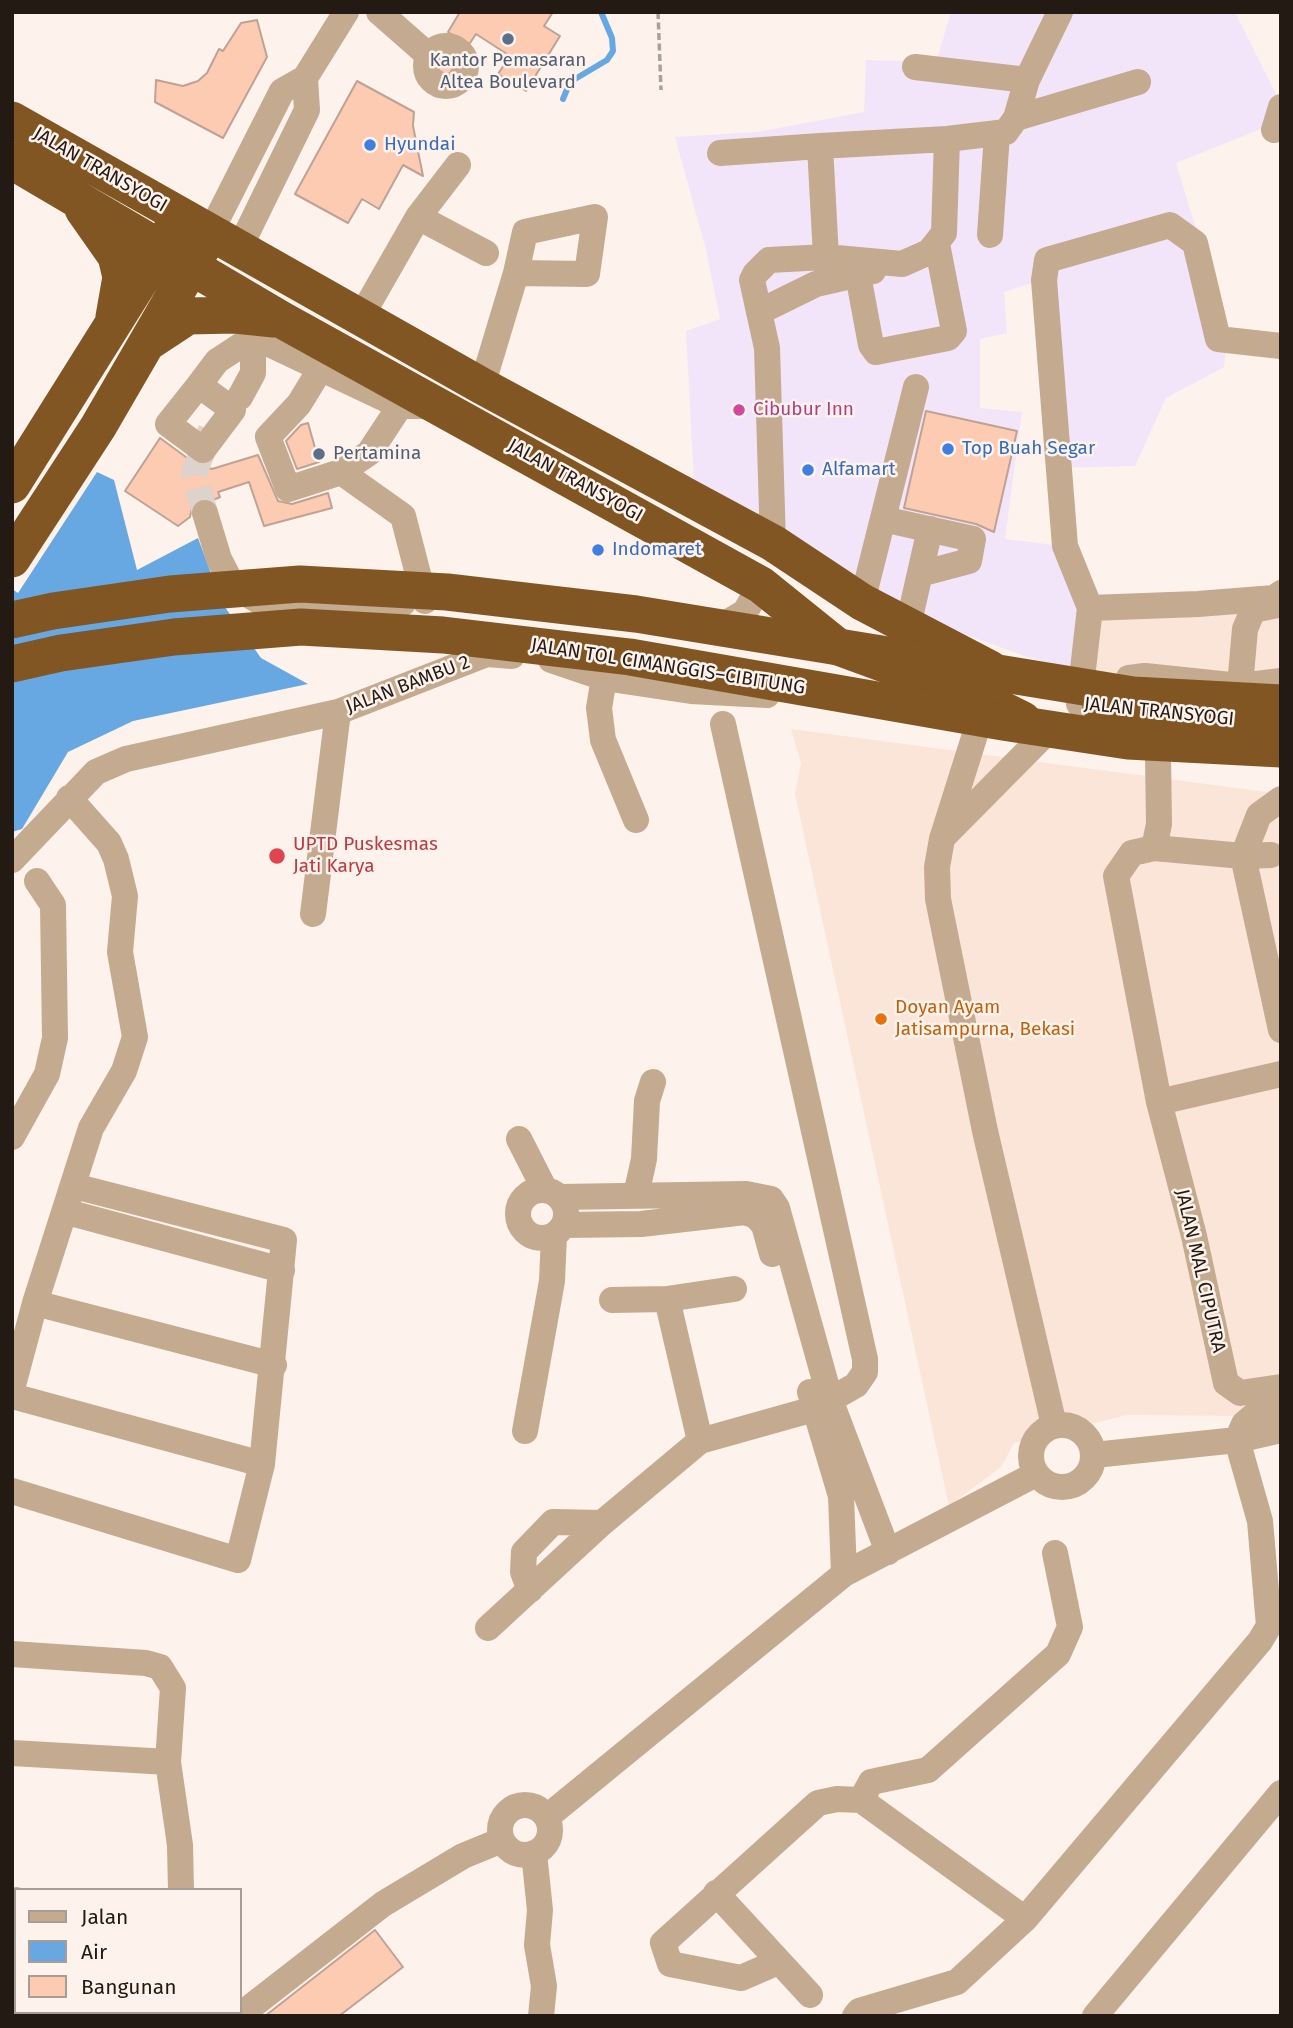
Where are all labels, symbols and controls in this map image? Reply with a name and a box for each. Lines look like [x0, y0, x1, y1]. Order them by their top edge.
marker: Kantor Pemasaran Altea Boulevard [500, 31, 516, 47]
place label: Kantor Pemasaran Altea Boulevard [430, 50, 586, 94]
street label: JALAN TRANSYOGI [29, 122, 171, 218]
place label: Hyundai [384, 134, 456, 156]
marker: Hyundai [362, 137, 378, 153]
place label: Cibubur Inn [753, 399, 854, 421]
marker: Cibubur Inn [731, 402, 747, 418]
street label: JALAN TRANSYOGI [504, 434, 646, 528]
place label: Top Buah Segar [962, 438, 1095, 460]
marker: Top Buah Segar [940, 441, 956, 457]
place label: Pertamina [333, 443, 421, 465]
marker: Pertamina [311, 446, 327, 462]
place label: Alfamart [822, 459, 896, 481]
marker: Alfamart [800, 462, 816, 478]
place label: Indomaret [612, 539, 702, 561]
marker: Indomaret [590, 542, 606, 558]
street label: JALAN TOL CIMANGGIS–CIBITUNG [529, 634, 807, 700]
street label: JALAN BAMBU 2 [343, 651, 473, 719]
street label: JALAN TRANSYOGI [1083, 693, 1235, 731]
place label: UPTD Puskesmas Jati Karya [293, 834, 438, 878]
marker: UPTD Puskesmas Jati Karya [267, 846, 287, 866]
place label: Doyan Ayam Jatisampurna, Bekasi [895, 997, 1075, 1041]
marker: Doyan Ayam Jatisampurna, Bekasi [873, 1011, 889, 1027]
street label: JALAN MAL CIPUTRA [1170, 1187, 1230, 1355]
legend [14, 1888, 242, 2014]
text: Jalan [81, 1904, 128, 1930]
text: Air [81, 1939, 107, 1965]
text: Bangunan [81, 1974, 176, 2000]

